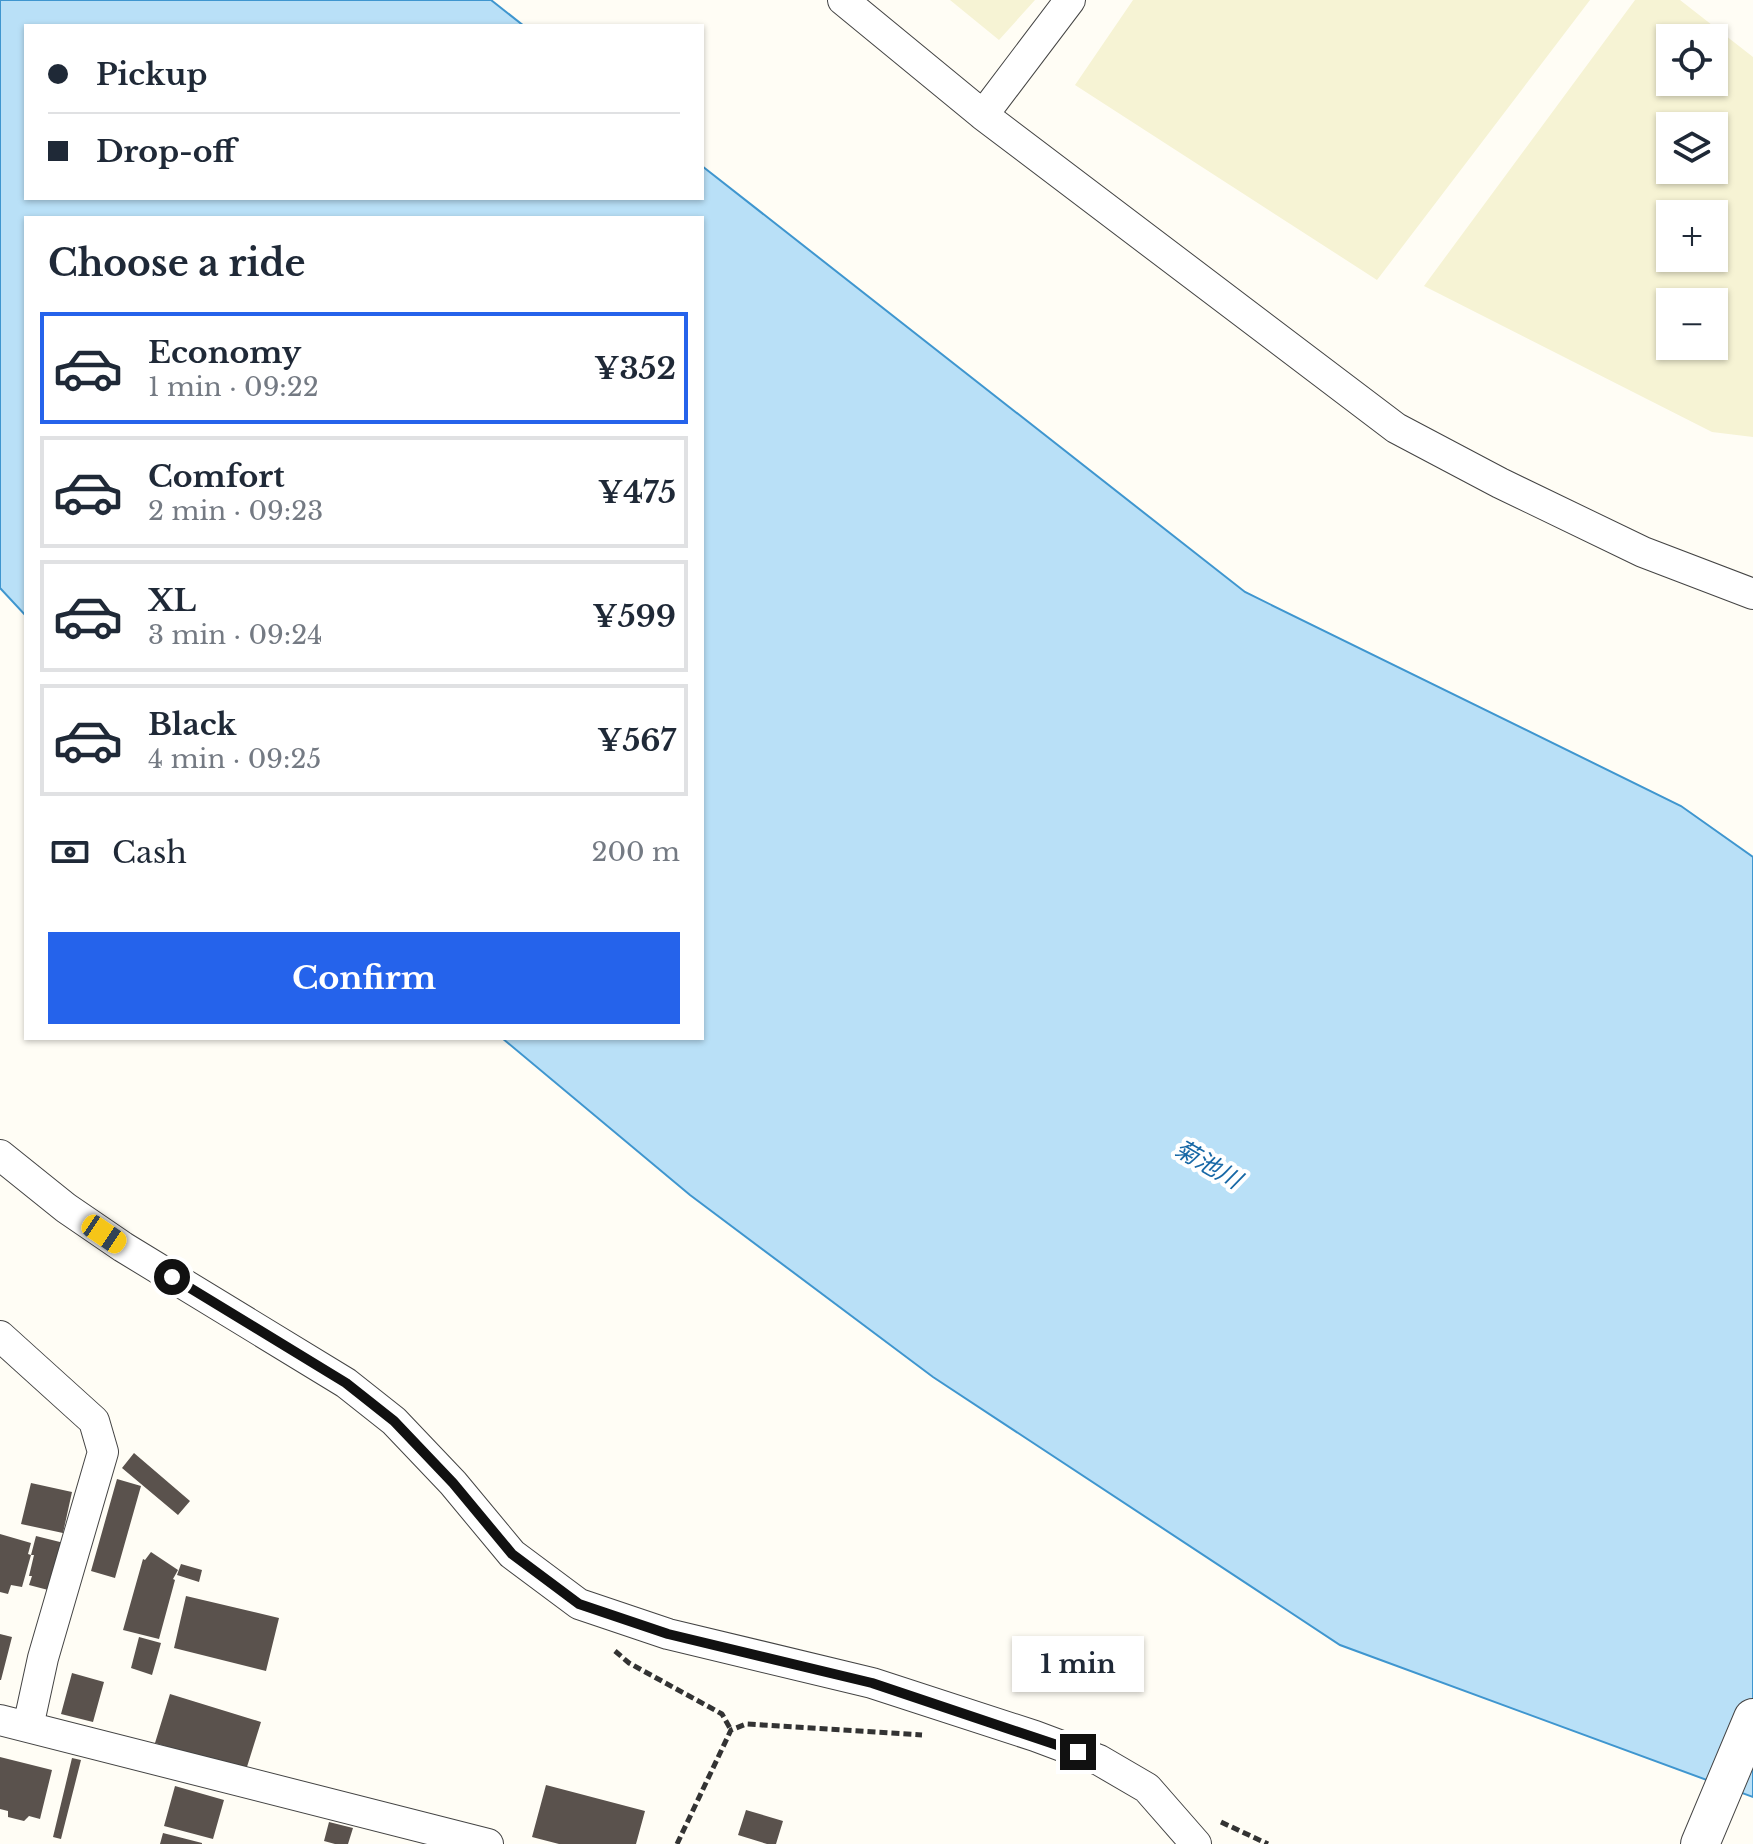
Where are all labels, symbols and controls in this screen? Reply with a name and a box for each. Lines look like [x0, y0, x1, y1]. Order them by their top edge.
map controls [1656, 24, 1728, 360]
button: locate [1656, 24, 1728, 96]
text: Pickup [96, 56, 207, 93]
button: layers [1656, 112, 1728, 184]
text: Drop-off [96, 133, 236, 170]
button: + [1656, 200, 1728, 272]
text: Choose a ride [48, 241, 305, 286]
button: − [1656, 288, 1728, 360]
icon: car [52, 332, 124, 404]
text: Economy [148, 334, 301, 371]
text: ¥352 [594, 350, 676, 387]
text: 1 min · 09:22 [148, 371, 319, 403]
icon: car [52, 456, 124, 528]
text: Comfort [148, 458, 285, 495]
text: ¥475 [598, 474, 676, 511]
text: 2 min · 09:23 [148, 495, 323, 527]
icon: car [52, 580, 124, 652]
text: XL [148, 582, 196, 619]
text: ¥599 [592, 598, 676, 635]
text: 3 min · 09:24 [148, 619, 322, 651]
icon: car [52, 704, 124, 776]
text: Black [148, 706, 236, 743]
text: ¥567 [597, 722, 676, 759]
text: 4 min · 09:25 [148, 743, 321, 775]
icon: cash [48, 830, 92, 874]
text: Cash [112, 834, 187, 871]
text: 200 m [591, 836, 680, 868]
button: Confirm [48, 932, 680, 1024]
water label: 菊池川 [1170, 1133, 1249, 1196]
car [77, 1211, 131, 1257]
route start [154, 1259, 190, 1295]
callout: 1 min [1012, 1636, 1144, 1692]
text: 1 min [1040, 1648, 1116, 1680]
route end [1060, 1734, 1096, 1770]

